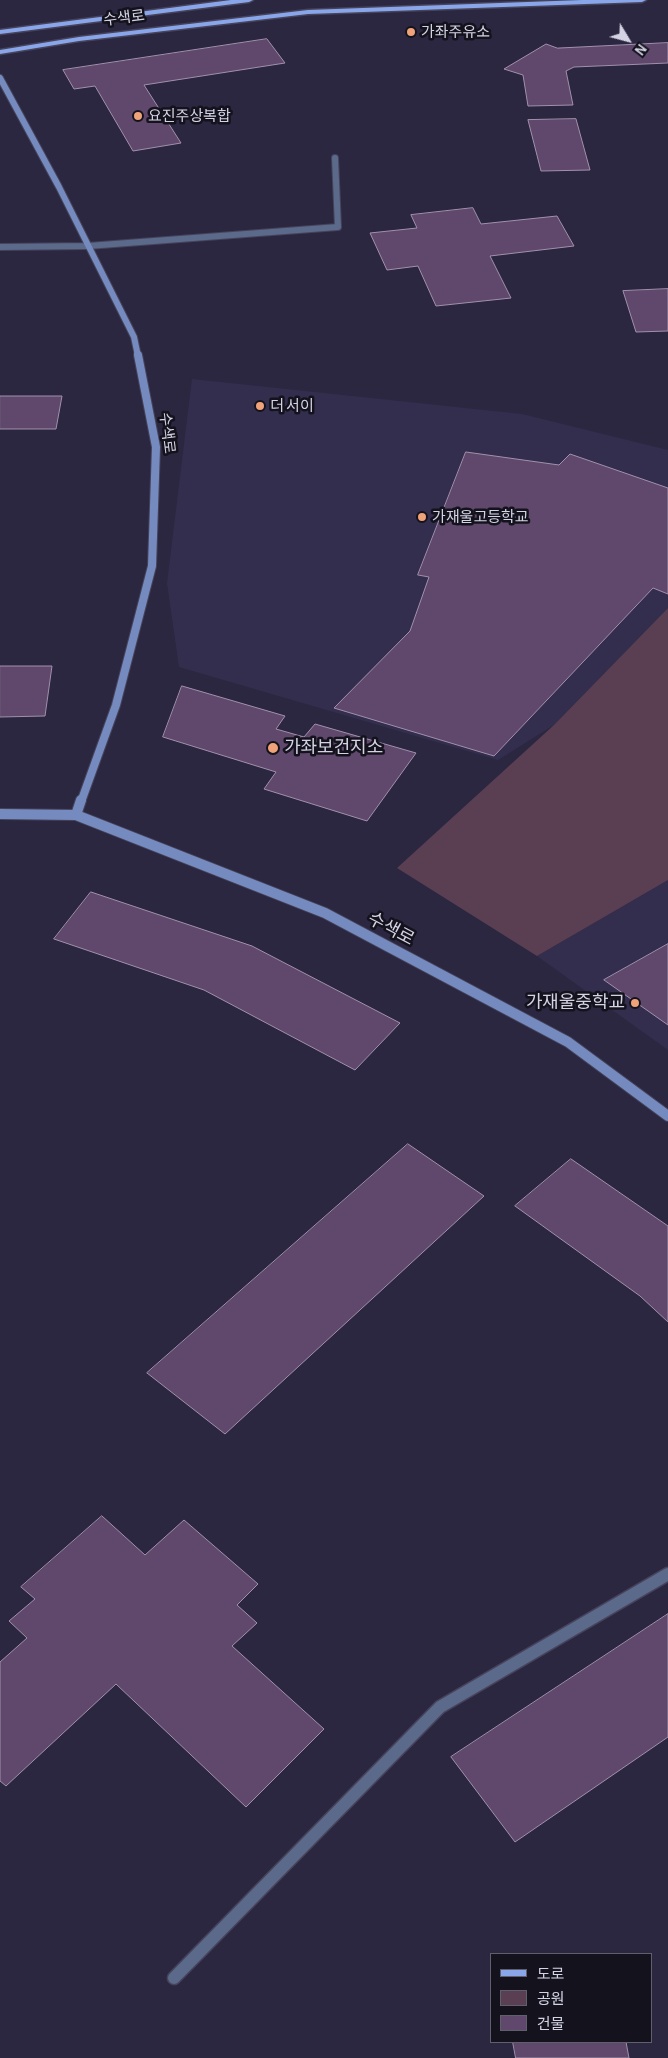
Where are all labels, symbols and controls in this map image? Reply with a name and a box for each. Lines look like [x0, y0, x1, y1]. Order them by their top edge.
street label: 수색로 [102, 7, 146, 29]
north arrow [603, 15, 653, 65]
place label: 가좌주유소 [421, 23, 490, 41]
marker: 가좌주유소 [405, 26, 417, 38]
text: N [631, 41, 649, 57]
place label: 요진주상복합 [148, 107, 231, 125]
marker: 요진주상복합 [132, 110, 144, 122]
place label: 더 서이 [270, 397, 314, 415]
marker: 더 서이 [254, 400, 266, 412]
street label: 수색로 [156, 411, 178, 455]
place label: 가재울고등학교 [432, 508, 529, 526]
marker: 가재울고등학교 [416, 511, 428, 523]
place label: 가좌보건지소 [284, 737, 383, 759]
marker: 가좌보건지소 [266, 741, 280, 755]
street label: 수색로 [364, 908, 418, 950]
place label: 가재울중학교 [526, 992, 625, 1014]
marker: 가재울중학교 [629, 997, 641, 1009]
legend [490, 1953, 653, 2043]
text: 도로 [537, 1967, 565, 1982]
text: 공원 [537, 1992, 565, 2007]
text: 건물 [537, 2017, 565, 2032]

